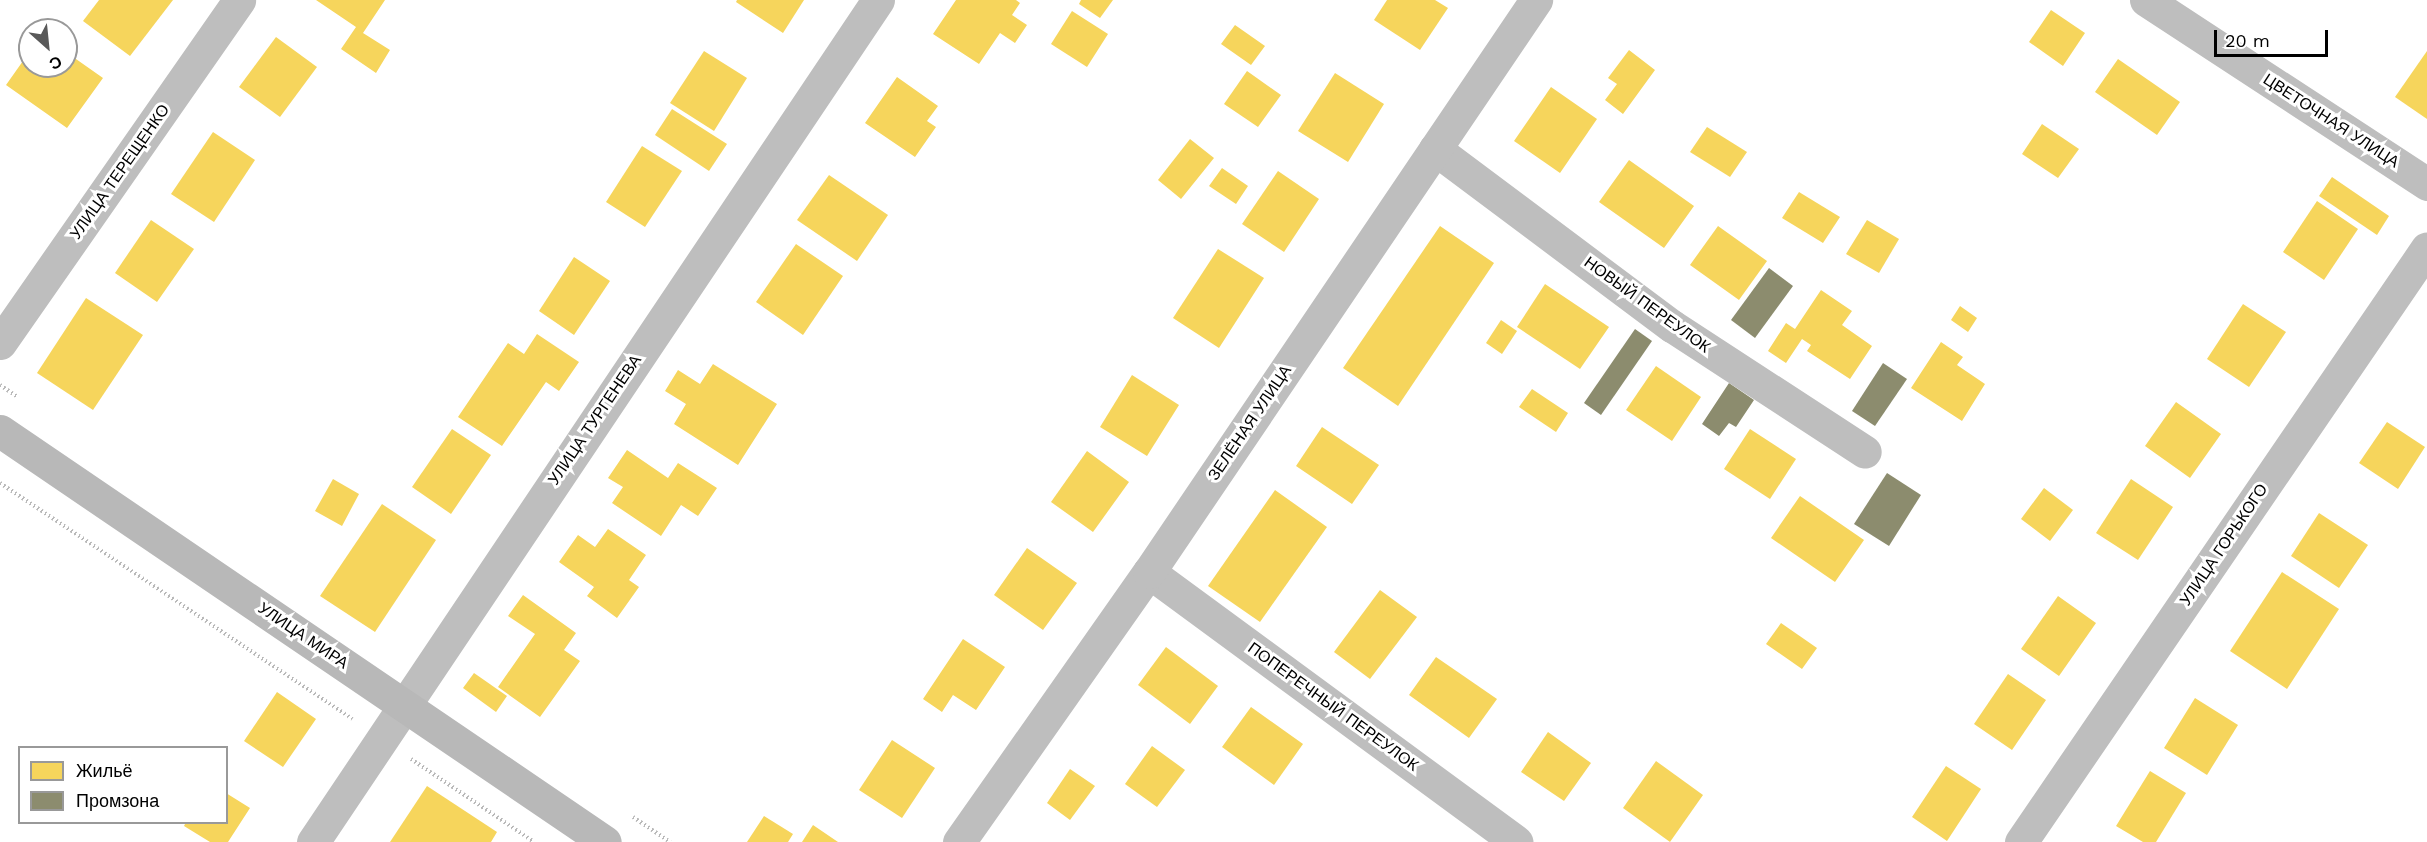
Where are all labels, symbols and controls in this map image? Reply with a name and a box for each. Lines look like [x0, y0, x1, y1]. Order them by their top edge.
north arrow [18, 18, 78, 78]
scale bar [2217, 18, 2331, 56]
text: 20 m [2225, 30, 2270, 51]
text: С [46, 52, 65, 74]
street label: ЦВЕТОЧНАЯ УЛИЦА [2259, 70, 2403, 172]
street label: УЛИЦА ТЕРЕЩЕНКО [66, 101, 174, 243]
street label: НОВЫЙ ПЕРЕУЛОК [1580, 253, 1714, 357]
street label: УЛИЦА ТУРГЕНЕВА [544, 351, 646, 489]
street label: ЗЕЛЁНАЯ УЛИЦА [1204, 362, 1296, 484]
street label: УЛИЦА ГОРЬКОГО [2176, 480, 2272, 610]
street label: УЛИЦА МИРА [254, 599, 352, 673]
street label: ПОПЕРЕЧНЫЙ ПЕРЕУЛОК [1244, 639, 1422, 775]
legend [18, 746, 228, 824]
text: Жильё [76, 760, 133, 781]
text: Промзона [76, 790, 159, 811]

